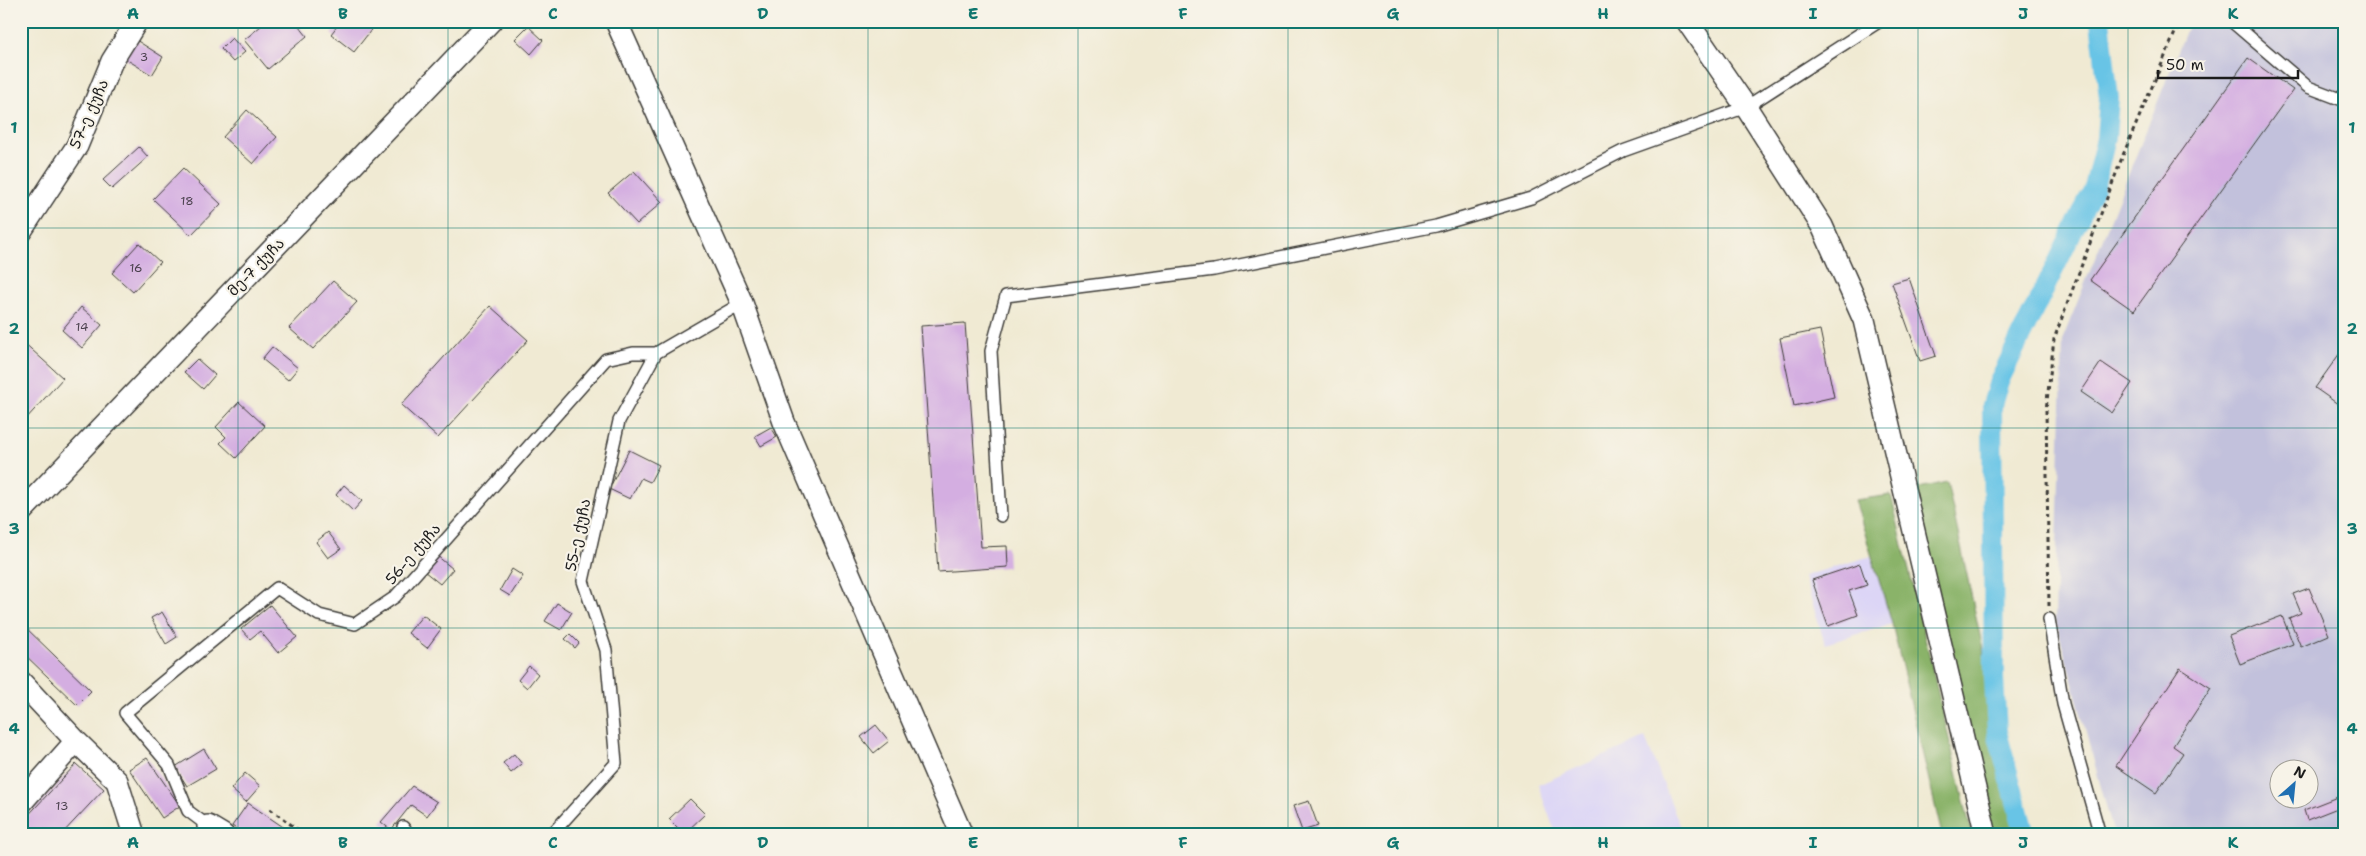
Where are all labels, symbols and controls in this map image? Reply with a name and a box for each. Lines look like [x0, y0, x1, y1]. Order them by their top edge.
text: A [127, 3, 139, 24]
text: B [338, 3, 348, 24]
text: C [548, 3, 558, 24]
text: D [757, 3, 769, 24]
text: E [968, 3, 978, 24]
text: F [1178, 3, 1188, 24]
text: G [1387, 3, 1400, 24]
text: H [1597, 3, 1609, 24]
text: I [1809, 3, 1818, 24]
text: J [2018, 3, 2028, 24]
text: K [2228, 3, 2239, 24]
scale bar [2158, 48, 2298, 80]
house number: 3 [140, 49, 148, 65]
text: 50 m [2166, 55, 2204, 75]
street label: 57-ე ქუჩა [65, 76, 113, 152]
text: 1 [10, 117, 18, 138]
text: 1 [2348, 117, 2356, 138]
house number: 18 [180, 193, 194, 209]
street label: მე-7 ქუჩა [223, 234, 289, 300]
house number: 16 [129, 260, 143, 276]
text: 2 [8, 318, 20, 339]
text: 2 [2346, 318, 2358, 339]
house number: 14 [76, 319, 88, 335]
street label: 55-ე ქუჩა [561, 497, 595, 573]
text: 3 [8, 518, 20, 539]
text: 3 [2346, 518, 2358, 539]
street label: 56-ე ქუჩა [381, 519, 445, 589]
text: 4 [8, 718, 20, 739]
text: 4 [2346, 718, 2358, 739]
north arrow [2268, 758, 2318, 808]
text: N [2291, 762, 2309, 783]
house number: 13 [56, 798, 68, 814]
text: A [127, 832, 139, 853]
text: B [338, 832, 348, 853]
text: C [548, 832, 558, 853]
text: D [757, 832, 769, 853]
text: E [968, 832, 978, 853]
text: F [1178, 832, 1188, 853]
text: G [1387, 832, 1400, 853]
text: H [1597, 832, 1609, 853]
text: I [1809, 832, 1818, 853]
text: J [2018, 832, 2028, 853]
text: K [2228, 832, 2239, 853]

